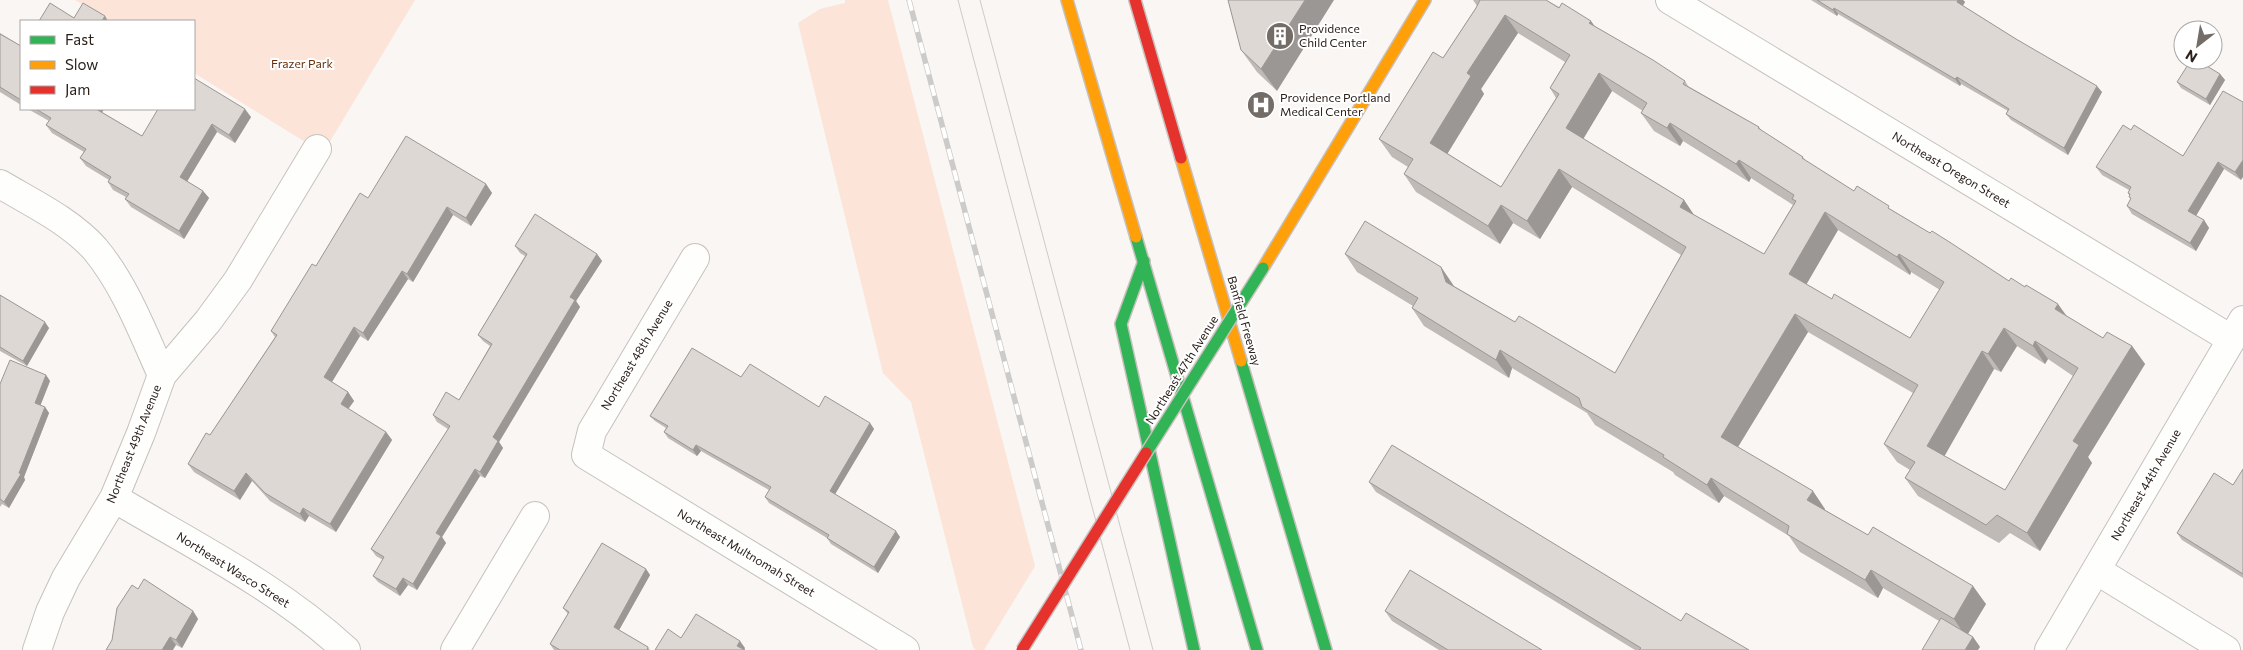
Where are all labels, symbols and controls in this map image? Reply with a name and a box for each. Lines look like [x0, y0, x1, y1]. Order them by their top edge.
legend [20, 20, 195, 110]
north arrow [2173, 20, 2223, 70]
building icon: Providence Child Center [1265, 21, 1295, 51]
place label: Providence Child Center [1299, 21, 1367, 49]
text: Fast [65, 30, 94, 48]
text: N [2182, 47, 2200, 67]
text: Slow [65, 55, 98, 73]
park label: Frazer Park [271, 56, 334, 70]
text: Jam [65, 80, 90, 98]
hospital icon: Providence Portland Medical Center [1246, 90, 1276, 120]
place label: Providence Portland Medical Center [1280, 90, 1390, 118]
street label: Northeast Oregon Street [1890, 128, 2013, 210]
street label: Banfield Freeway [1225, 274, 1265, 367]
street label: Northeast 48th Avenue [598, 297, 675, 412]
street label: Northeast 47th Avenue [1142, 313, 1220, 426]
street label: Northeast 49th Avenue [103, 382, 163, 505]
street label: Northeast 44th Avenue [2107, 426, 2183, 543]
street label: Northeast Multnomah Street [675, 505, 818, 599]
street label: Northeast Wasco Street [174, 529, 293, 610]

